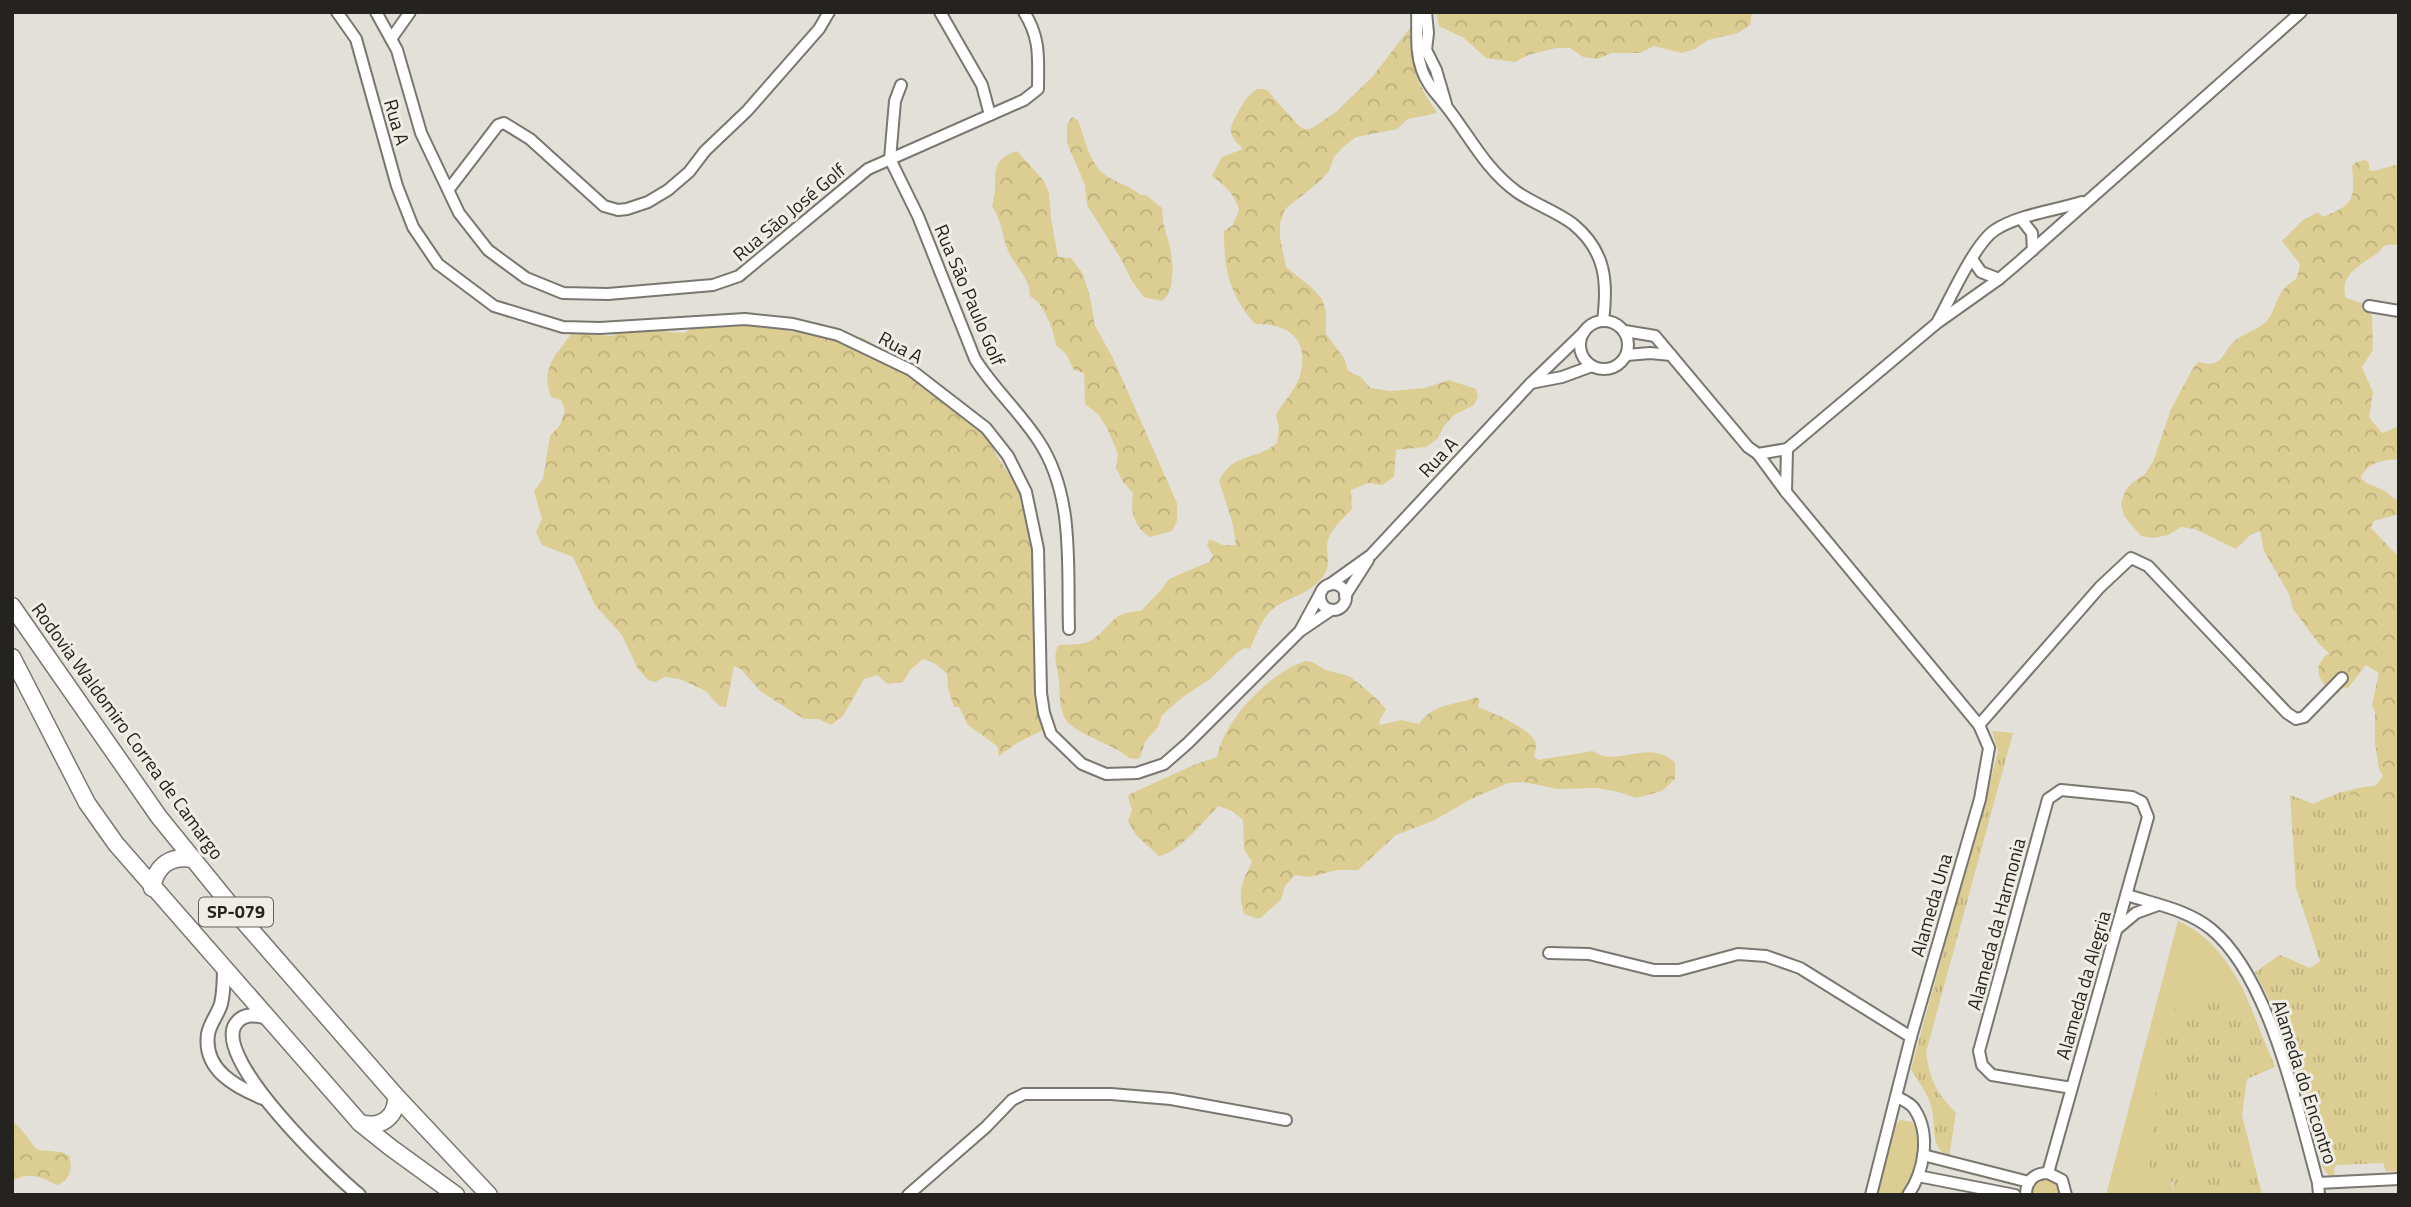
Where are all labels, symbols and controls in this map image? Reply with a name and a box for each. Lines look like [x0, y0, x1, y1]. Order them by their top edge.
street label: Rua A [377, 95, 418, 148]
street label: Rua São José Golf [726, 155, 852, 268]
street label: Rua São Paulo Golf [928, 220, 1014, 371]
street label: Rua A [874, 323, 929, 370]
street label: Rua A [1411, 430, 1464, 484]
street label: Rodovia Waldomiro Correa de Camargo [25, 596, 232, 865]
street label: Alameda da Harmonia [1959, 834, 2033, 1013]
street label: Alameda Una [1902, 849, 1959, 960]
road number: SP-079 [199, 897, 273, 926]
street label: Alameda da Alegria [2047, 907, 2118, 1063]
street label: Alameda do Encontro [2265, 996, 2346, 1168]

